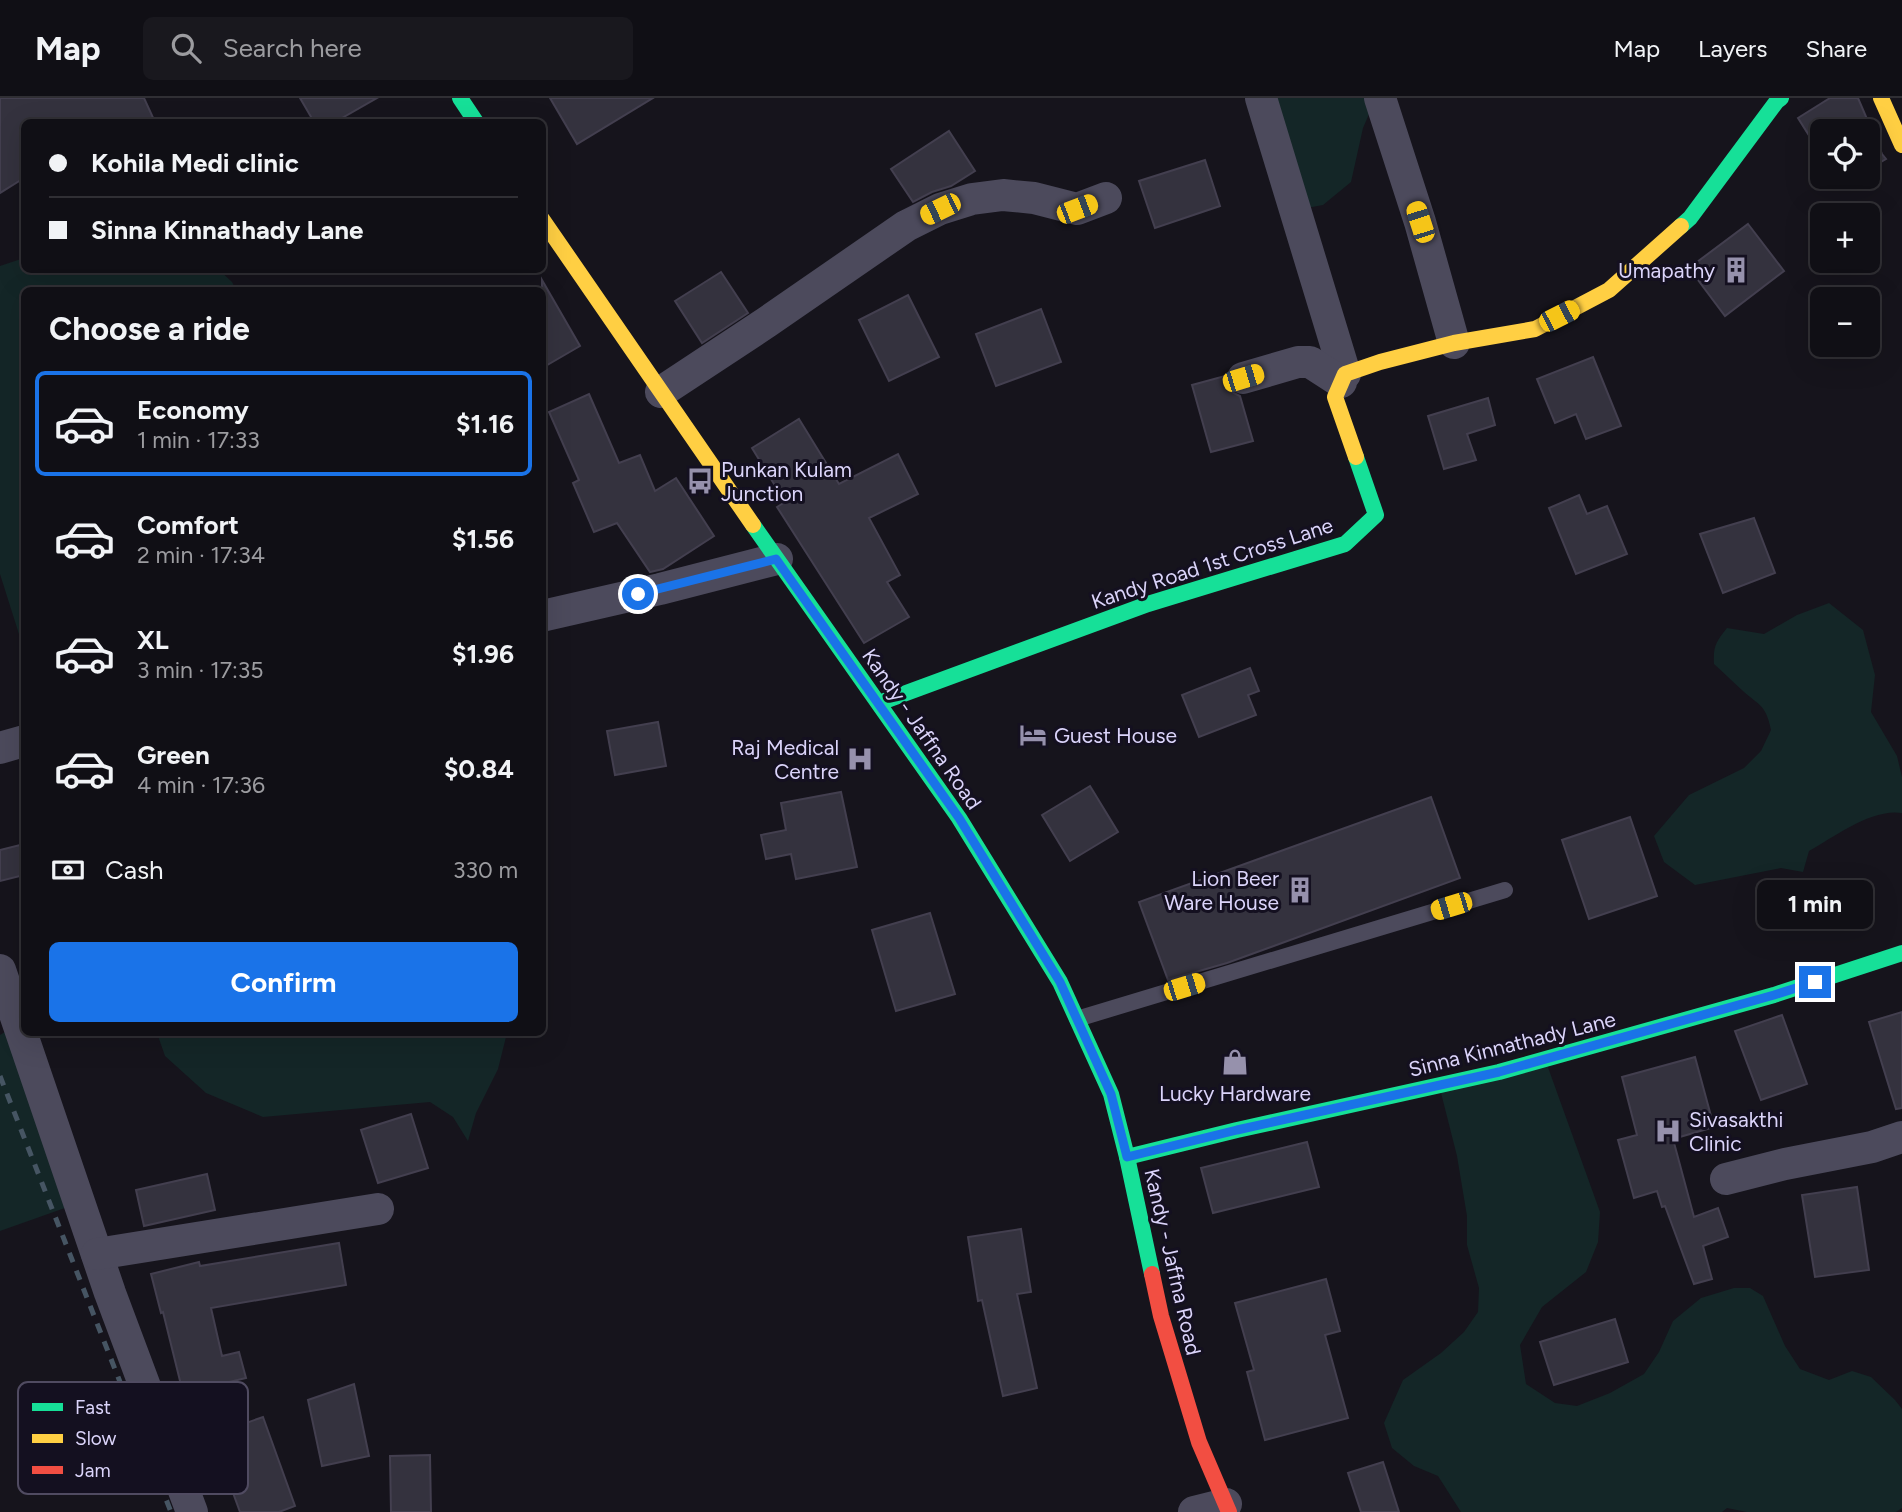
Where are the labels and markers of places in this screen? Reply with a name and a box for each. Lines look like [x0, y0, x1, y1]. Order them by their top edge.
building icon: Umapathy [1721, 255, 1751, 285]
place label: Umapathy [1618, 258, 1715, 283]
place label: Punkan Kulam Junction [721, 457, 852, 506]
bus stop icon: Punkan Kulam Junction [685, 466, 715, 496]
hotel icon: Guest House [1018, 720, 1048, 750]
place label: Guest House [1054, 723, 1177, 748]
place label: Raj Medical Centre [731, 735, 839, 784]
hospital icon: Raj Medical Centre [845, 744, 875, 774]
place label: Lion Beer Ware House [1164, 866, 1279, 915]
building icon: Lion Beer Ware House [1285, 875, 1315, 905]
shop icon: Lucky Hardware [1220, 1047, 1250, 1077]
place label: Lucky Hardware [1159, 1081, 1311, 1106]
place label: Sivasakthi Clinic [1689, 1107, 1783, 1156]
hospital icon: Sivasakthi Clinic [1653, 1116, 1683, 1146]

